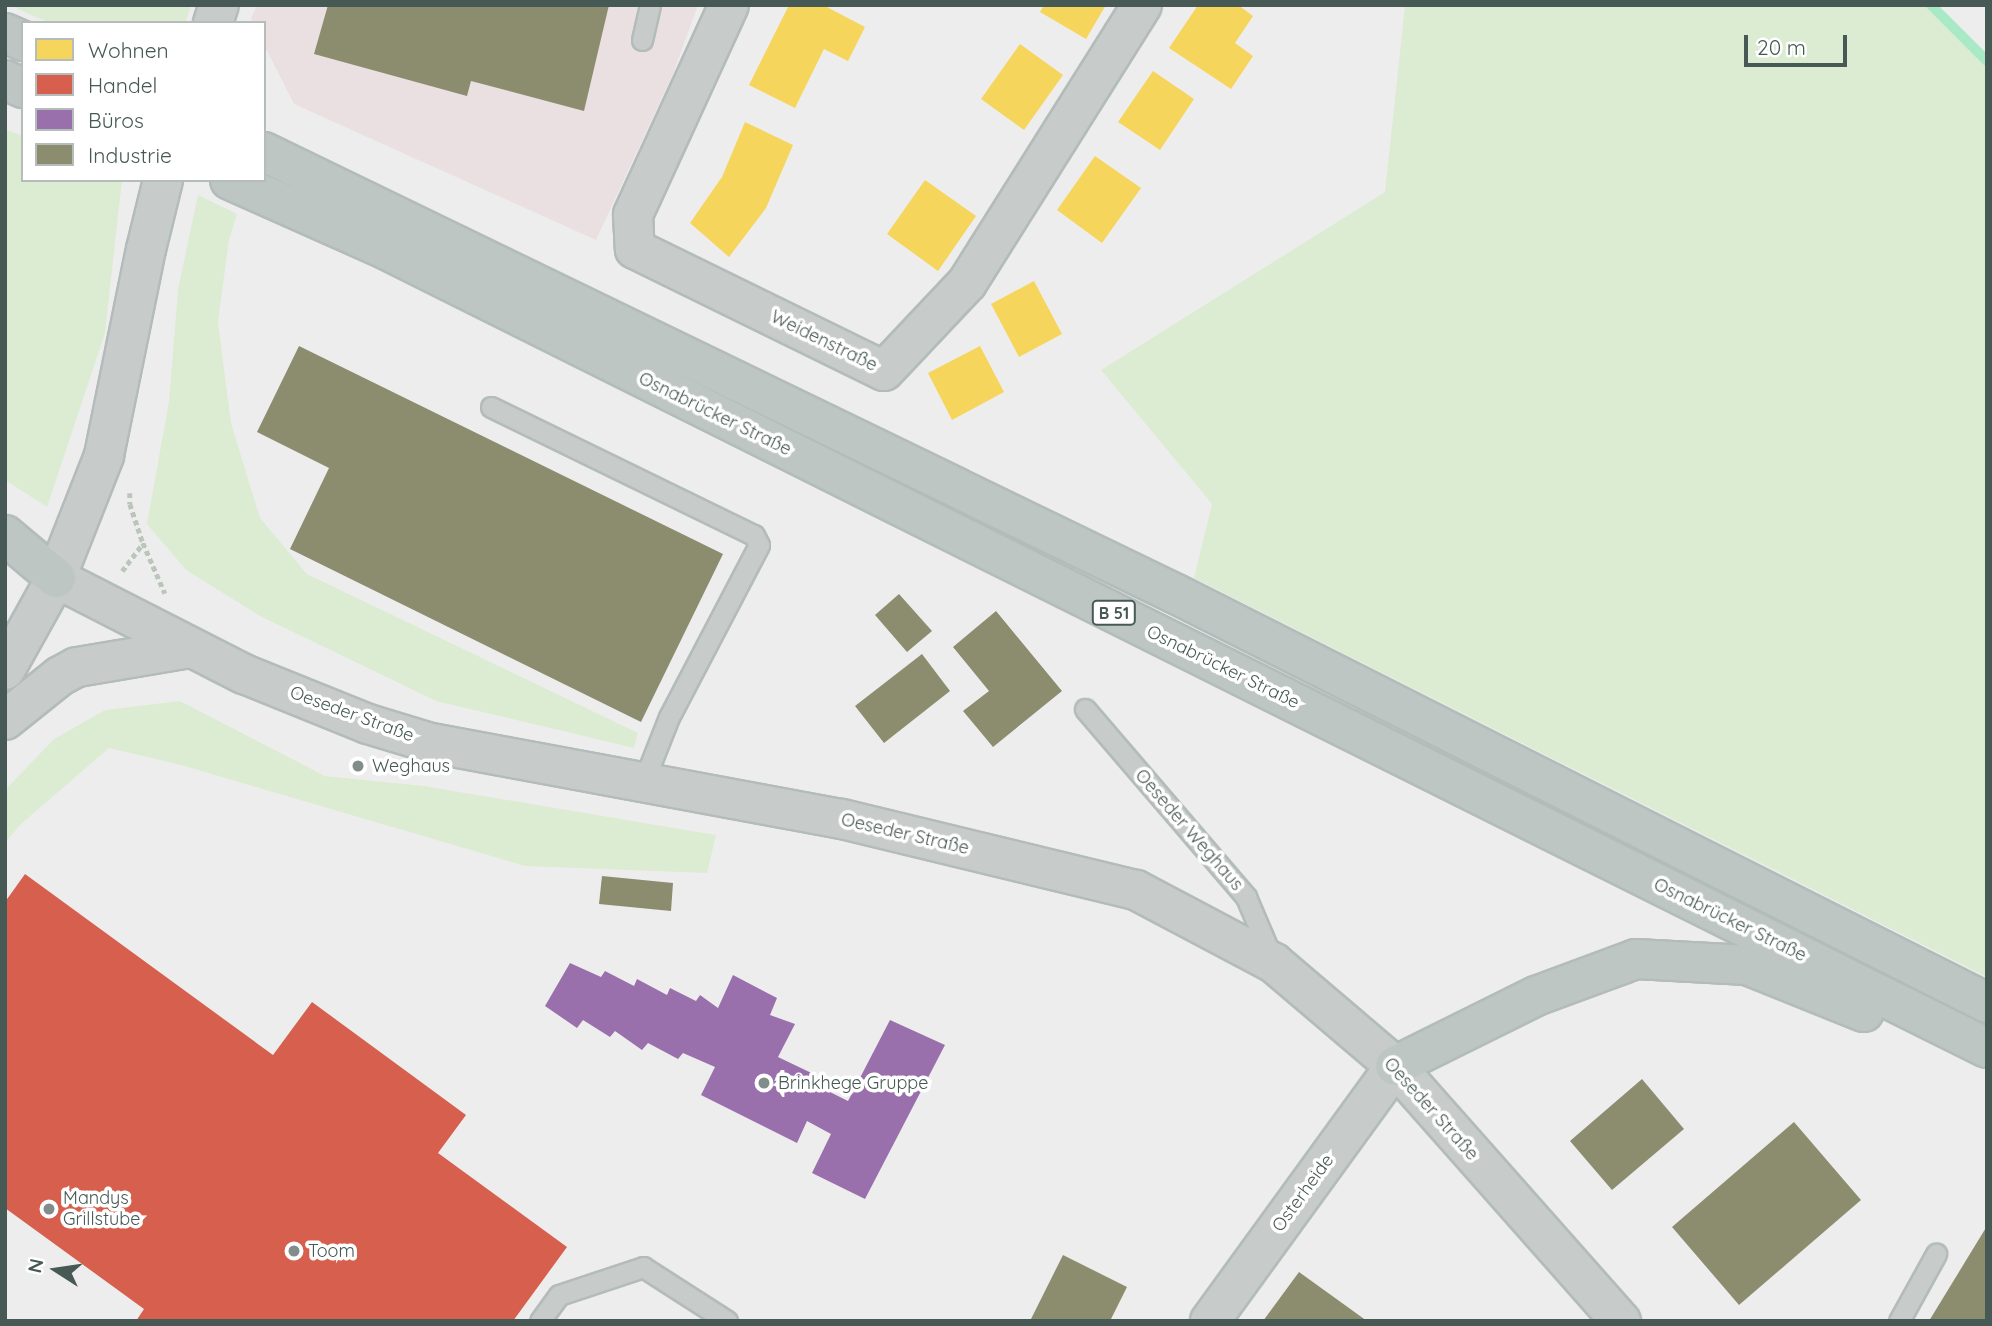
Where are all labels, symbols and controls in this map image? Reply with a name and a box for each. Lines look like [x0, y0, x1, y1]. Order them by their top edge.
legend [21, 21, 266, 182]
scale bar [1747, 21, 1850, 65]
text: 20 m [1757, 34, 1806, 60]
text: Wohnen [88, 37, 169, 63]
text: Handel [88, 72, 157, 98]
text: Büros [88, 107, 144, 133]
text: Industrie [88, 142, 172, 168]
street label: Weidenstraße [767, 306, 881, 376]
street label: Osnabrücker Straße [635, 368, 795, 460]
road number: B 51 [1091, 600, 1137, 626]
street label: Osnabrücker Straße [1143, 621, 1303, 713]
street label: Oeseder Straße [287, 682, 417, 746]
place label: Weghaus [372, 755, 450, 777]
marker: Weghaus [350, 758, 366, 774]
street label: Oeseder Weghaus [1130, 765, 1248, 895]
street label: Oeseder Straße [839, 809, 971, 859]
street label: Osnabrücker Straße [1650, 874, 1810, 966]
street label: Oeseder Straße [1379, 1053, 1483, 1165]
place label: Brinkhege Gruppe [778, 1072, 928, 1094]
marker: Brinkhege Gruppe [756, 1075, 772, 1091]
street label: Osterheide [1268, 1150, 1338, 1236]
place label: Mandys Grillstube [63, 1188, 140, 1230]
marker: Mandys Grillstube [41, 1201, 57, 1217]
north arrow [21, 1235, 91, 1305]
place label: Toom [308, 1240, 355, 1262]
marker: Toom [286, 1243, 302, 1259]
text: N [22, 1256, 49, 1275]

